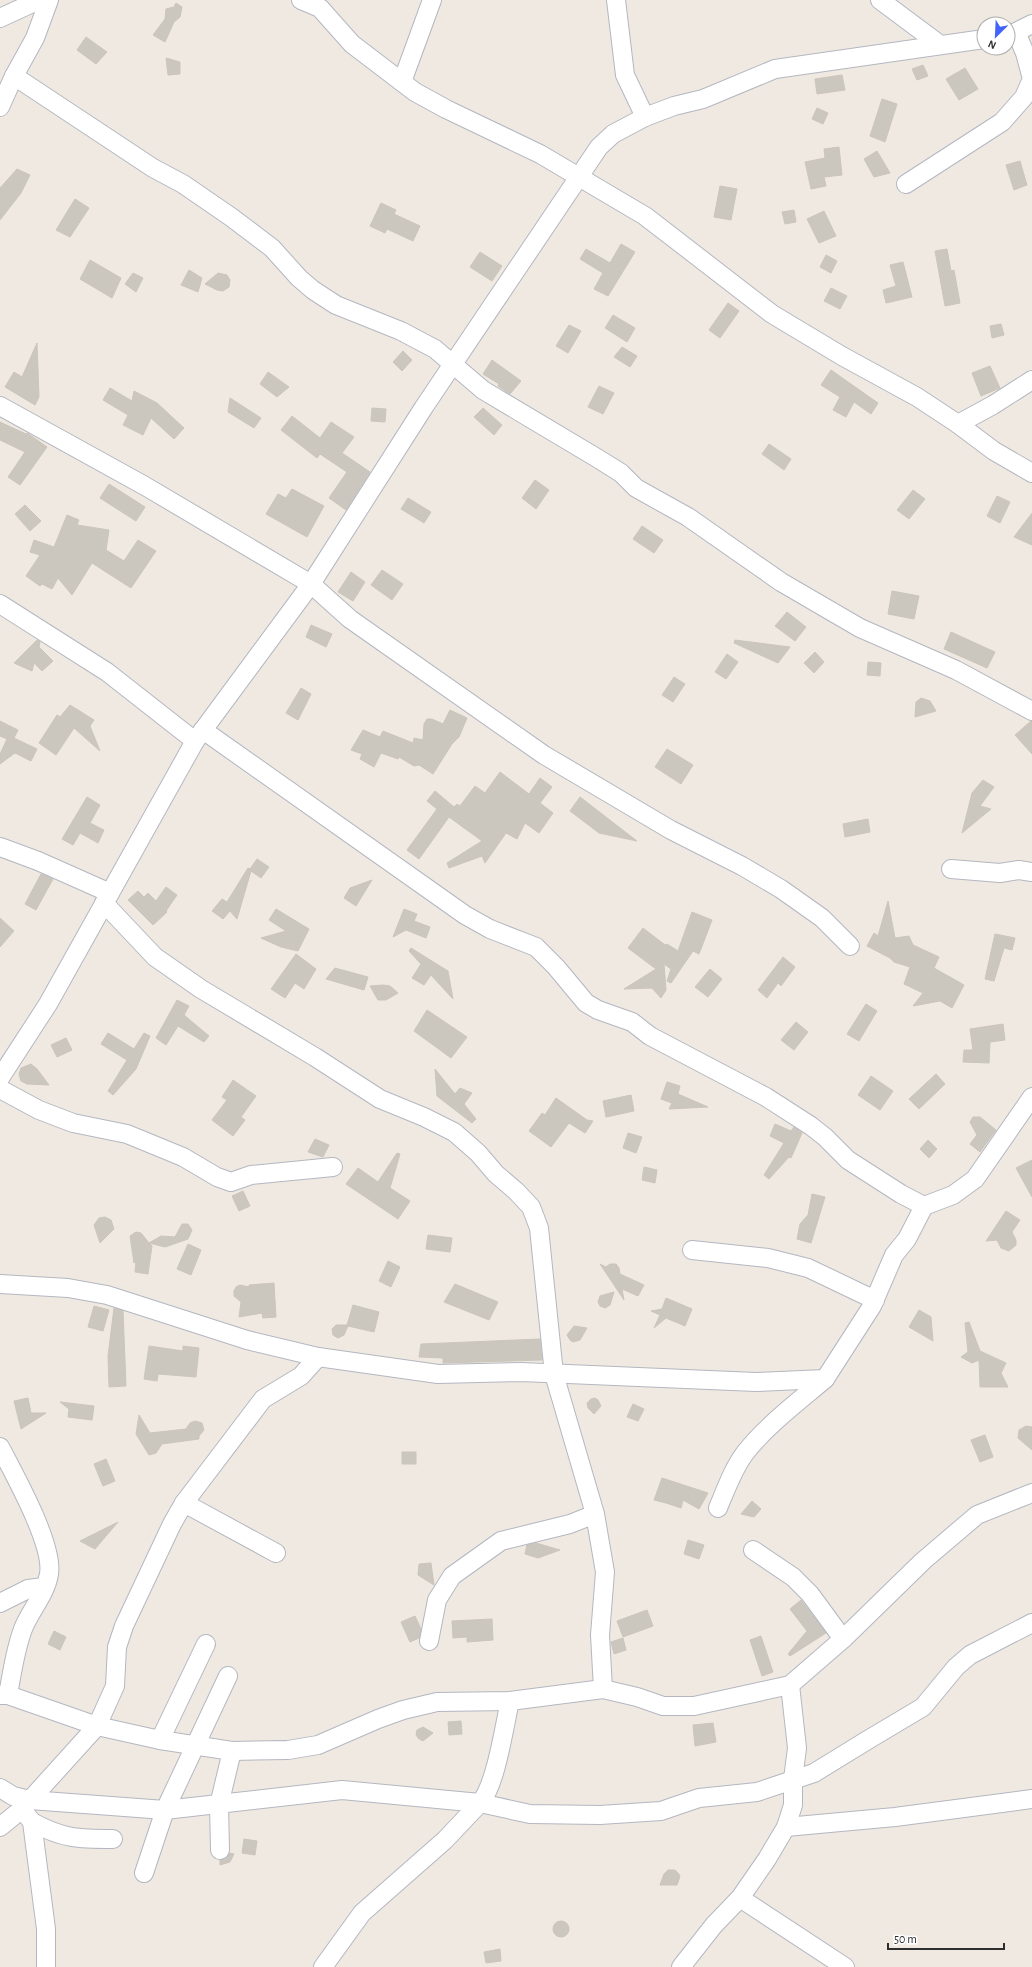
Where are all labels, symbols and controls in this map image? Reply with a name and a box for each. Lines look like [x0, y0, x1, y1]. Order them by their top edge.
north arrow [976, 16, 1016, 56]
text: N [986, 38, 998, 51]
scale bar [888, 1925, 1004, 1951]
text: 50 m [894, 1933, 917, 1945]

